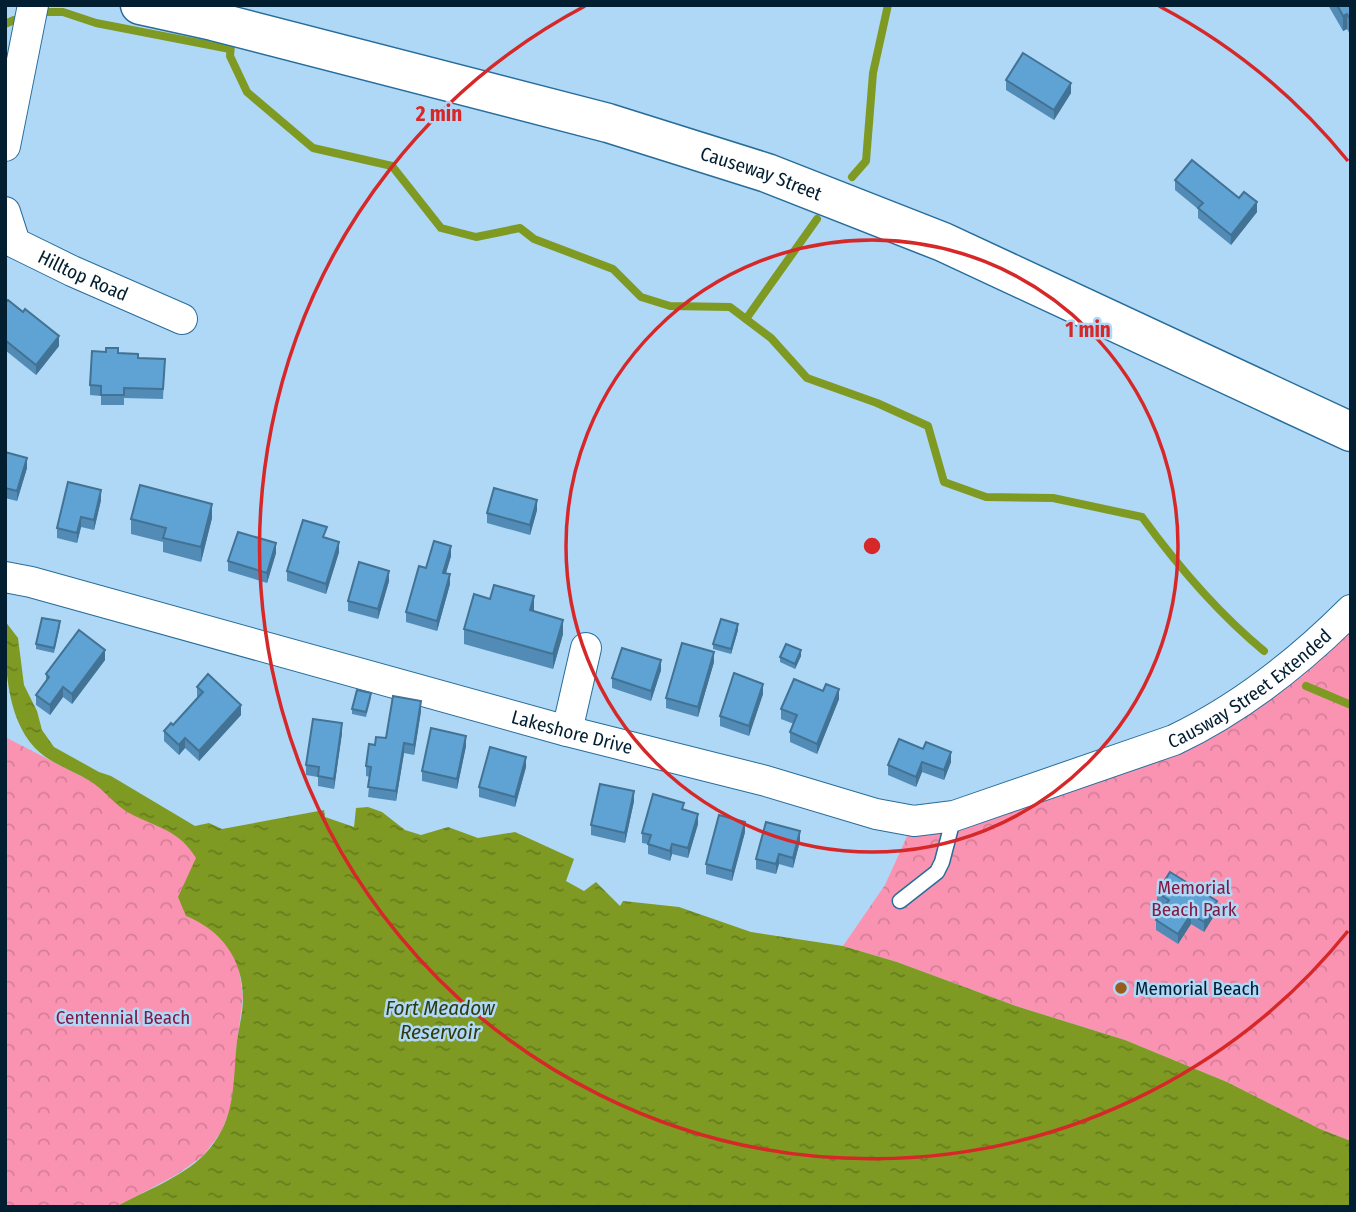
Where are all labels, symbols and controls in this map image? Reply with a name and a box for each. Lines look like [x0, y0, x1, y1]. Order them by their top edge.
text: 2 min [415, 101, 462, 127]
street label: Causeway Street [698, 141, 826, 205]
street label: Hilltop Road [34, 245, 132, 306]
text: 1 min [1065, 317, 1111, 343]
centre of rings [860, 534, 884, 558]
street label: Causway Street Extended [1165, 624, 1336, 753]
street label: Lakeshore Drive [509, 705, 635, 759]
park label: Memorial Beach Park [1151, 876, 1237, 921]
place label: Memorial Beach [1135, 977, 1260, 1000]
marker: Memorial Beach [1113, 980, 1129, 996]
water label: Fort Meadow Reservoir [385, 995, 495, 1045]
park label: Centennial Beach [56, 1006, 190, 1029]

